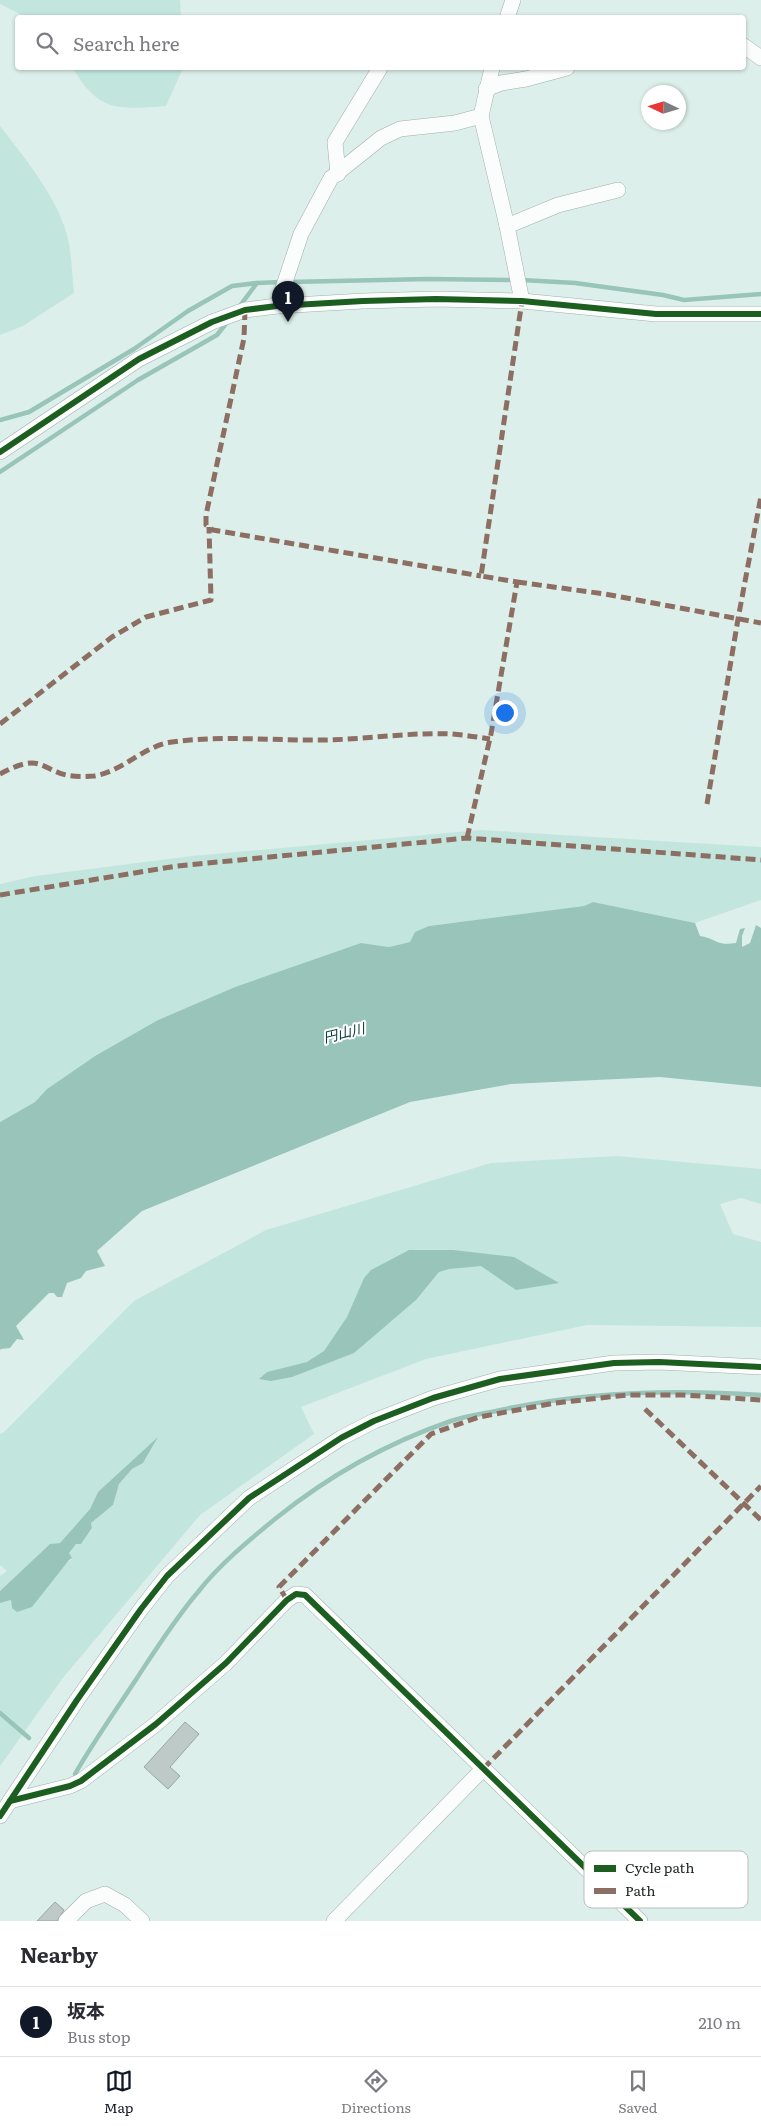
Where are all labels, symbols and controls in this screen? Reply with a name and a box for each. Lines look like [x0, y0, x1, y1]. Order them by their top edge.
search box [15, 15, 746, 70]
icon: search [33, 29, 61, 57]
text: Search here [73, 29, 180, 57]
north arrow [641, 85, 686, 130]
pin: 1 [272, 281, 304, 322]
your location [492, 700, 518, 726]
water label: 円山川 [321, 1017, 368, 1047]
legend [584, 1851, 748, 1908]
text: Cycle path [625, 1857, 694, 1877]
text: Path [625, 1880, 655, 1900]
text: Nearby [20, 1938, 98, 1969]
text: 坂本 [67, 1996, 105, 2024]
text: 1 [33, 2010, 39, 2034]
text: 210 m [698, 2010, 741, 2034]
text: Bus stop [67, 2024, 131, 2048]
tab: Map [104, 2067, 134, 2117]
tab: Directions [341, 2067, 411, 2117]
tab: Saved [618, 2067, 657, 2117]

